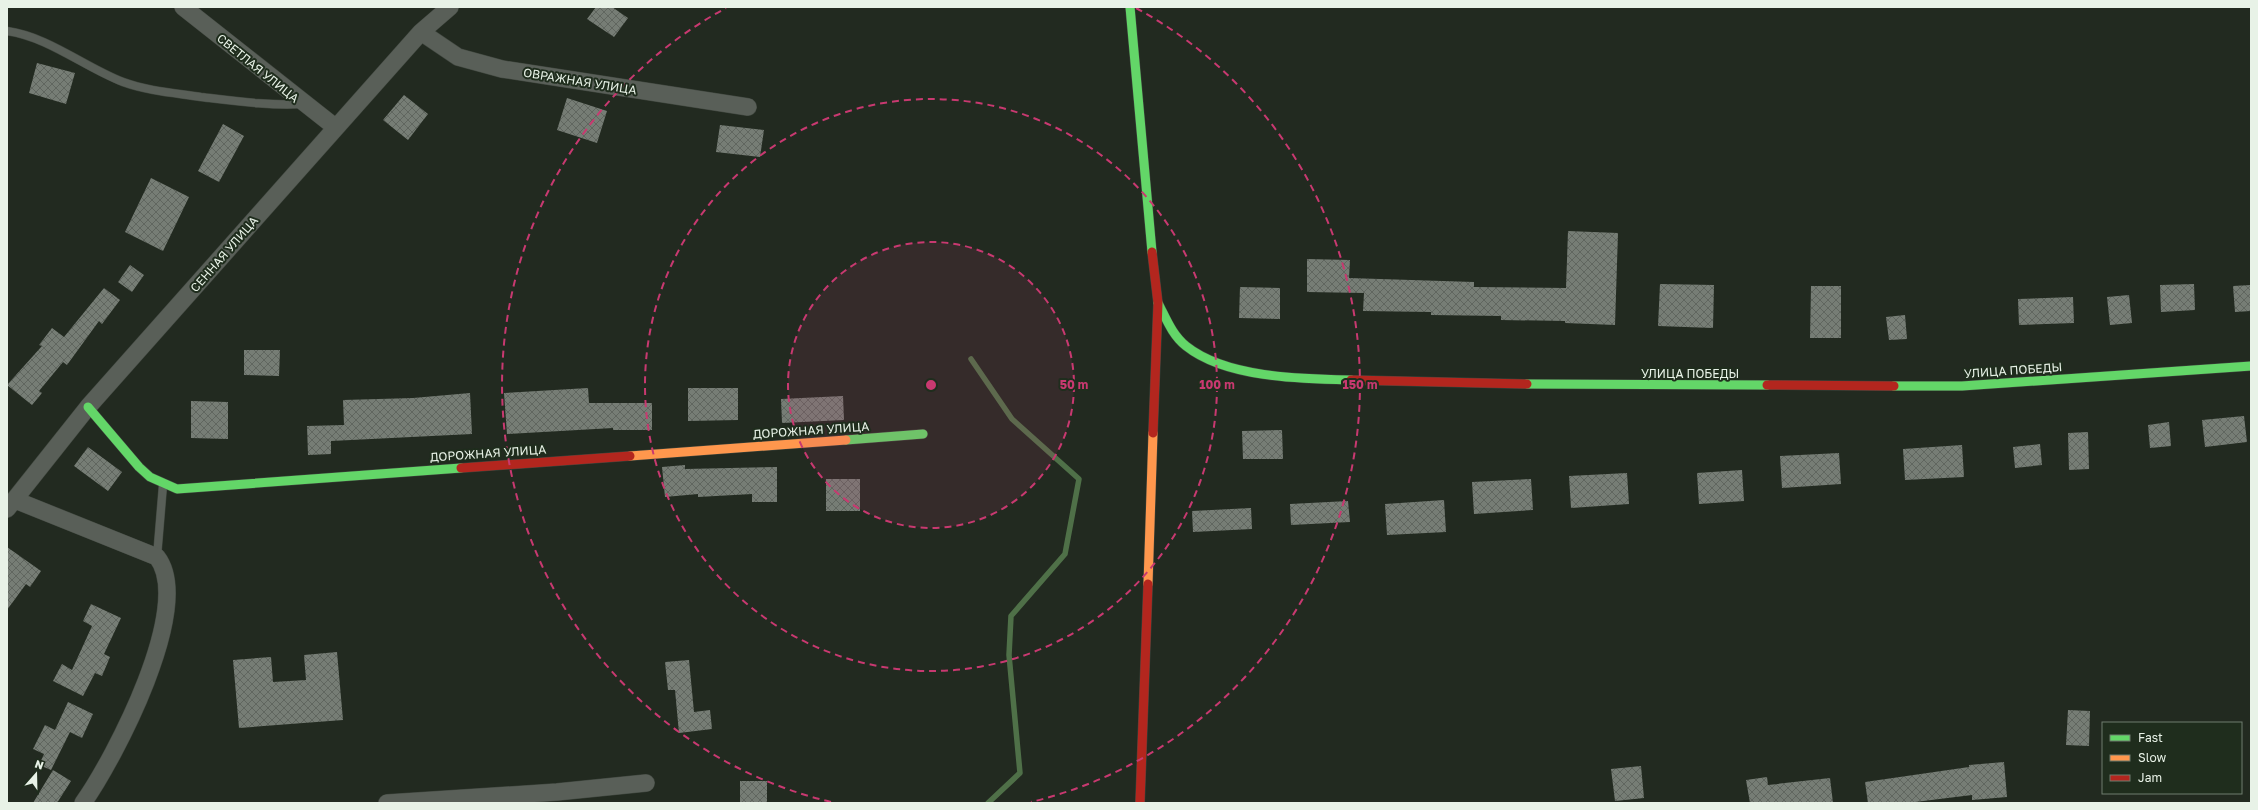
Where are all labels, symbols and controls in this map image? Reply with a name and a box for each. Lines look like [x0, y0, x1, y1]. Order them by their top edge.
street label: СВЕТЛАЯ УЛИЦА [214, 30, 302, 106]
street label: ОВРАЖНАЯ УЛИЦА [522, 65, 638, 97]
street label: СЕННАЯ УЛИЦА [187, 213, 261, 295]
street label: УЛИЦА ПОБЕДЫ [1963, 359, 2063, 381]
street label: УЛИЦА ПОБЕДЫ [1641, 366, 1739, 381]
text: 50 m [1060, 377, 1088, 392]
text: 100 m [1199, 377, 1235, 392]
text: 150 m [1343, 377, 1377, 392]
centre of rings [924, 378, 938, 392]
street label: ДОРОЖНАЯ УЛИЦА [752, 418, 870, 442]
street label: ДОРОЖНАЯ УЛИЦА [429, 441, 547, 465]
legend [2102, 722, 2242, 794]
text: Fast [2138, 730, 2163, 745]
text: Slow [2138, 750, 2166, 765]
north arrow [16, 754, 56, 794]
text: N [33, 757, 46, 772]
text: Jam [2138, 770, 2162, 785]

